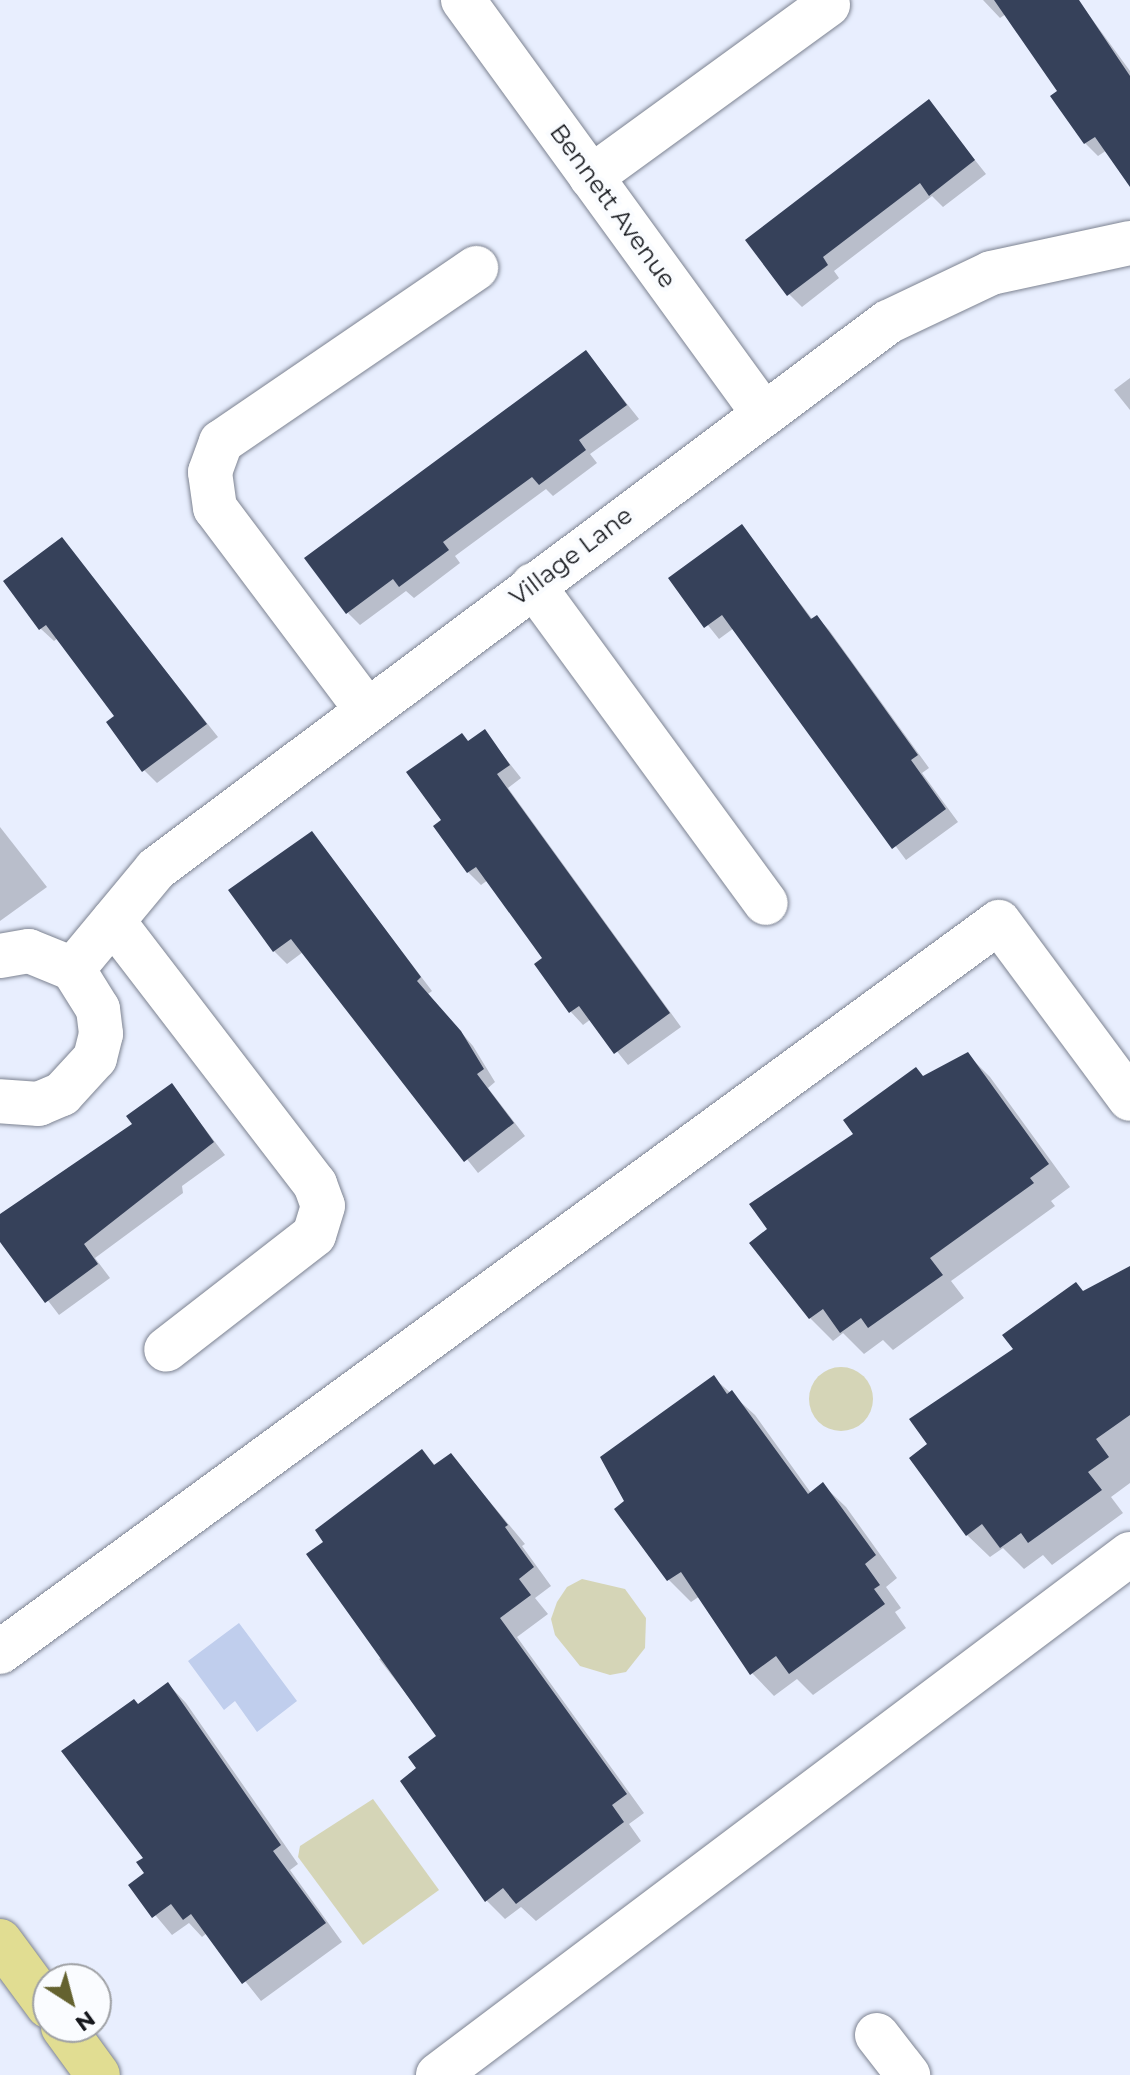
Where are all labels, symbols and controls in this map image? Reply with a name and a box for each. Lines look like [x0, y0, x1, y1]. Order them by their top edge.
street label: Bennett Avenue [544, 118, 682, 294]
street label: Village Lane [504, 501, 638, 611]
north arrow [32, 1963, 112, 2043]
text: N [70, 2005, 100, 2037]

